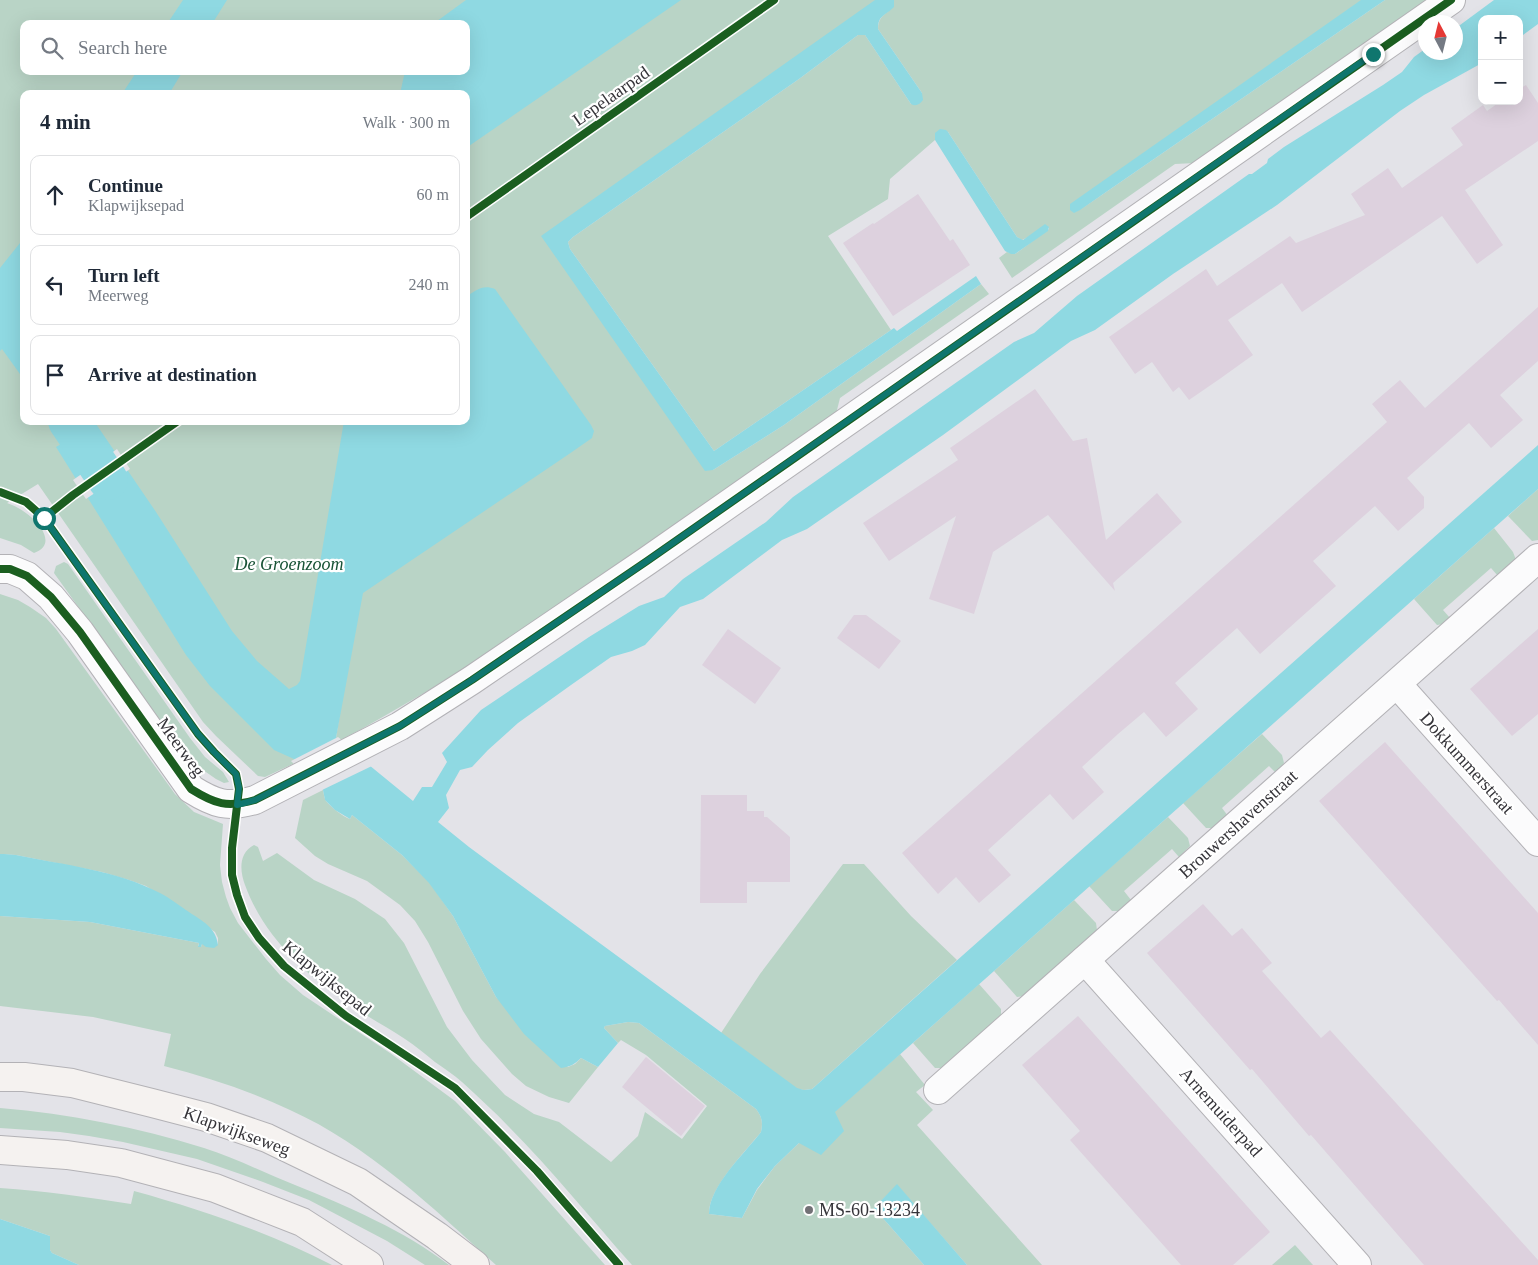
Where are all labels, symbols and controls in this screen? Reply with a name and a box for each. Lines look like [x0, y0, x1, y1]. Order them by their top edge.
north arrow [1418, 15, 1463, 60]
map controls [1478, 15, 1523, 105]
button: + [1478, 15, 1523, 60]
search box [20, 20, 470, 75]
icon: search [38, 34, 66, 62]
text: Search here [78, 37, 167, 58]
route end [1362, 43, 1385, 66]
button: − [1478, 60, 1523, 105]
street label: Lepelaarpad [569, 62, 653, 130]
text: 4 min [40, 110, 91, 134]
text: Walk · 300 m [363, 114, 450, 131]
text: Continue [88, 175, 163, 196]
icon: ahead [41, 181, 69, 209]
text: 60 m [417, 186, 449, 203]
text: Klapwijksepad [88, 197, 184, 214]
text: Turn left [88, 265, 160, 286]
icon: left [41, 271, 69, 299]
text: 240 m [409, 276, 449, 293]
text: Meerweg [88, 287, 148, 304]
icon: arrive [41, 361, 69, 389]
text: Arrive at destination [88, 364, 257, 385]
route start [33, 507, 56, 530]
park label: De Groenzoom [234, 554, 343, 574]
street label: Dokkummerstraat [1416, 708, 1518, 818]
street label: Meerweg [153, 714, 209, 780]
street label: Brouwershavenstraat [1175, 766, 1301, 882]
street label: Klapwijksepad [279, 936, 375, 1020]
street label: Arnemuiderpad [1176, 1063, 1266, 1161]
street label: Klapwijkseweg [181, 1102, 293, 1160]
place label: MS-60-13234 [819, 1200, 920, 1220]
marker: MS-60-13234 [803, 1204, 815, 1216]

